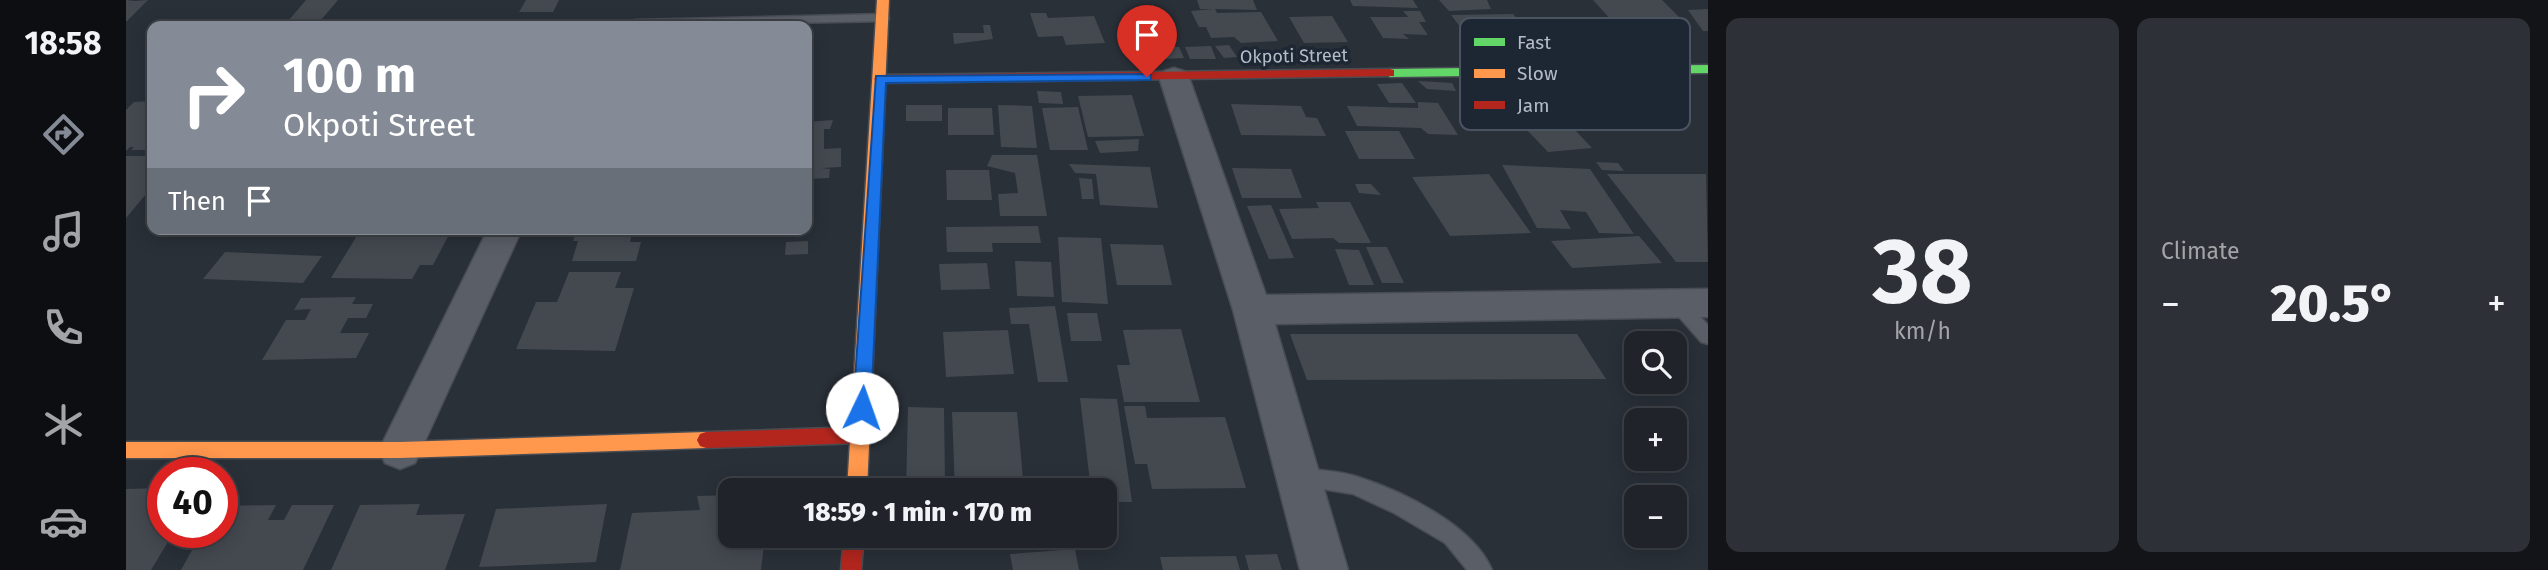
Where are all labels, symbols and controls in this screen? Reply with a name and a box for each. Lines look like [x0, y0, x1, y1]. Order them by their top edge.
pin [1117, 5, 1177, 77]
icon: arrive [1128, 16, 1166, 54]
legend [1460, 18, 1690, 130]
text: 18:58 [24, 24, 102, 62]
text: Fast [1517, 31, 1551, 54]
street label: Okpoti Street [1240, 44, 1349, 68]
text: 100 m [283, 46, 416, 105]
icon: right [168, 49, 259, 140]
text: Slow [1517, 62, 1558, 85]
text: Jam [1517, 94, 1549, 117]
text: Okpoti Street [283, 106, 475, 144]
icon: directions [39, 110, 88, 159]
icon: arrive [240, 182, 278, 220]
text: Then [168, 186, 226, 217]
icon: music [39, 207, 88, 256]
text: 38 [1872, 217, 1973, 326]
text: Climate [2161, 237, 2240, 265]
text: 20.5° [2271, 272, 2397, 335]
text: − [2161, 281, 2180, 327]
text: + [2487, 281, 2506, 327]
icon: phone [39, 303, 88, 352]
text: km/h [1894, 317, 1951, 345]
map controls [1624, 331, 1687, 548]
button: search [1624, 331, 1687, 394]
position arrow [825, 371, 899, 445]
icon: climate [39, 400, 88, 449]
button: + [1624, 408, 1687, 471]
speed limit sign: 40 [147, 457, 238, 548]
button: − [1624, 485, 1687, 548]
icon: car [39, 497, 88, 546]
text: 18:59 · 1 min · 170 m [803, 497, 1032, 528]

